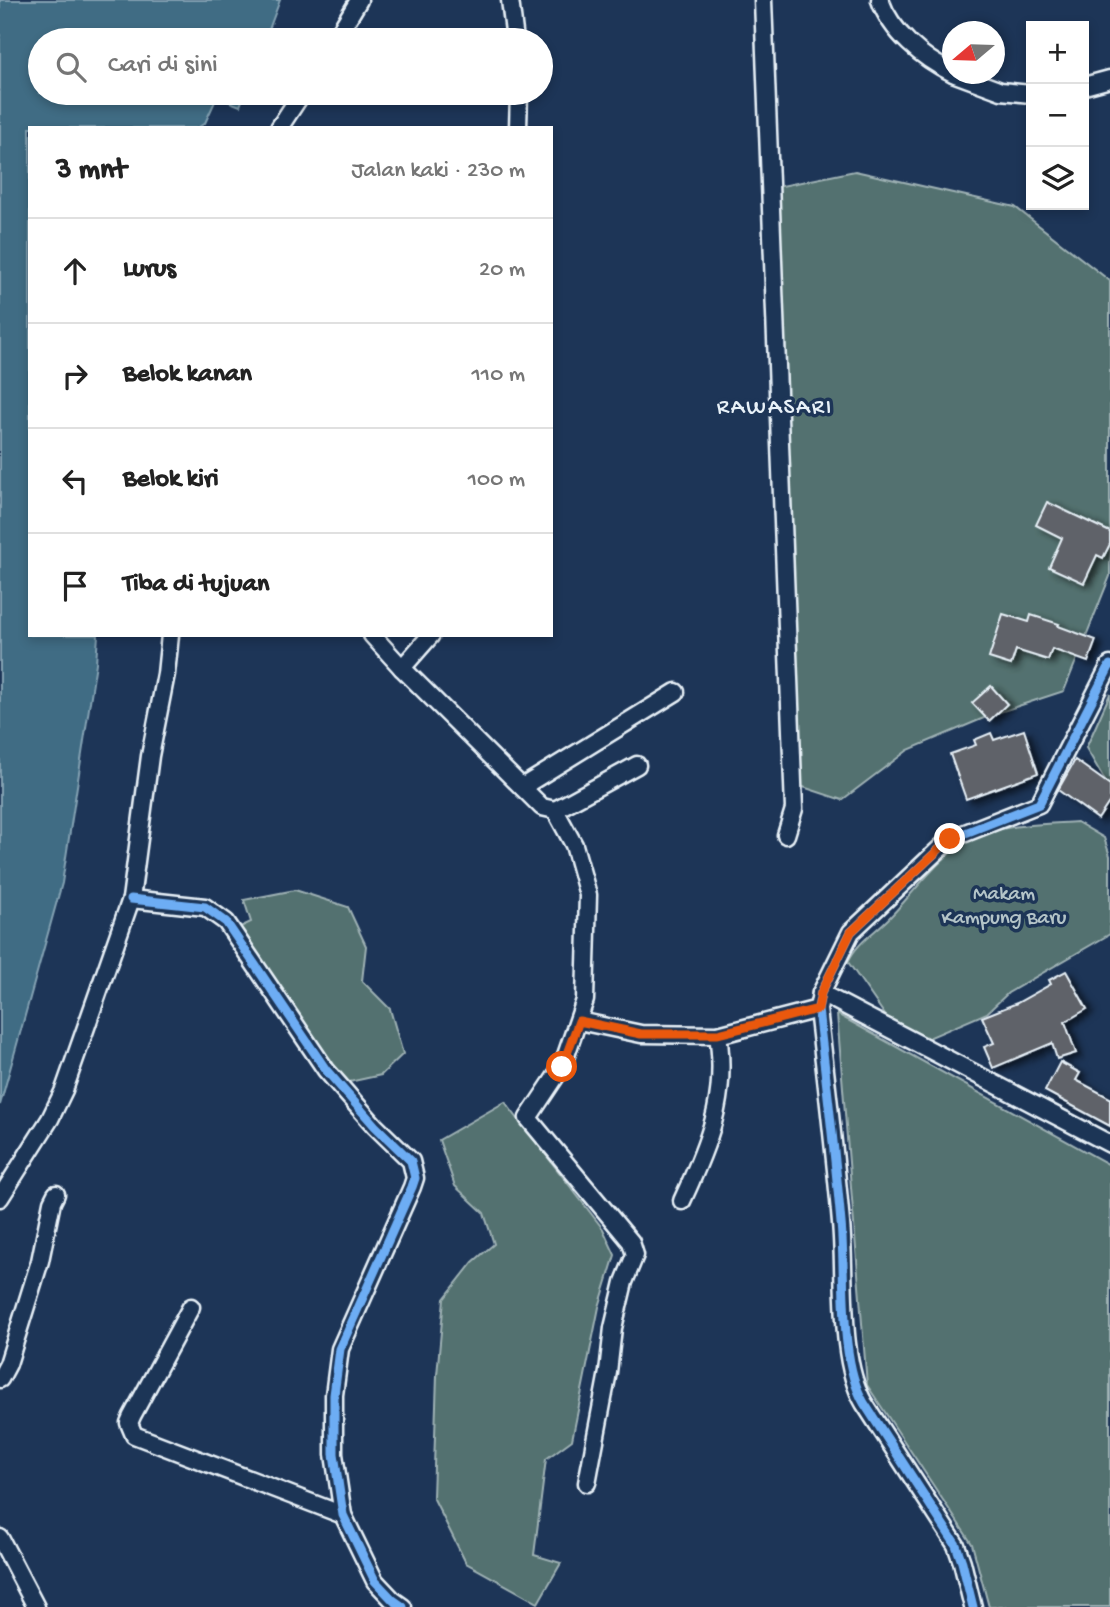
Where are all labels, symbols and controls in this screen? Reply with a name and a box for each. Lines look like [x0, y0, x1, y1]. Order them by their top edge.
north arrow [942, 21, 1005, 84]
map controls [1026, 21, 1089, 210]
button: + [1026, 21, 1089, 84]
search box [28, 28, 553, 105]
icon: search [52, 48, 90, 86]
text: Cari di sini [108, 51, 218, 82]
button: − [1026, 84, 1089, 147]
button: layers [1026, 147, 1089, 210]
text: 3 mnt [56, 154, 126, 189]
text: Jalan kaki · 230 m [351, 158, 525, 185]
icon: ahead [56, 252, 94, 290]
text: Lurus [123, 255, 176, 286]
text: 20 m [479, 257, 525, 284]
icon: right [56, 357, 94, 395]
text: Belok kanan [123, 360, 252, 391]
text: 110 m [472, 362, 525, 389]
district label: RAWASARI [717, 395, 833, 422]
icon: left [56, 462, 94, 500]
text: Belok kiri [123, 465, 219, 496]
text: 100 m [468, 467, 525, 494]
icon: arrive [56, 567, 94, 605]
text: Tiba di tujuan [123, 570, 269, 601]
route end [934, 823, 965, 854]
park label: Makam Kampung Baru [942, 883, 1067, 932]
route start [546, 1051, 577, 1082]

